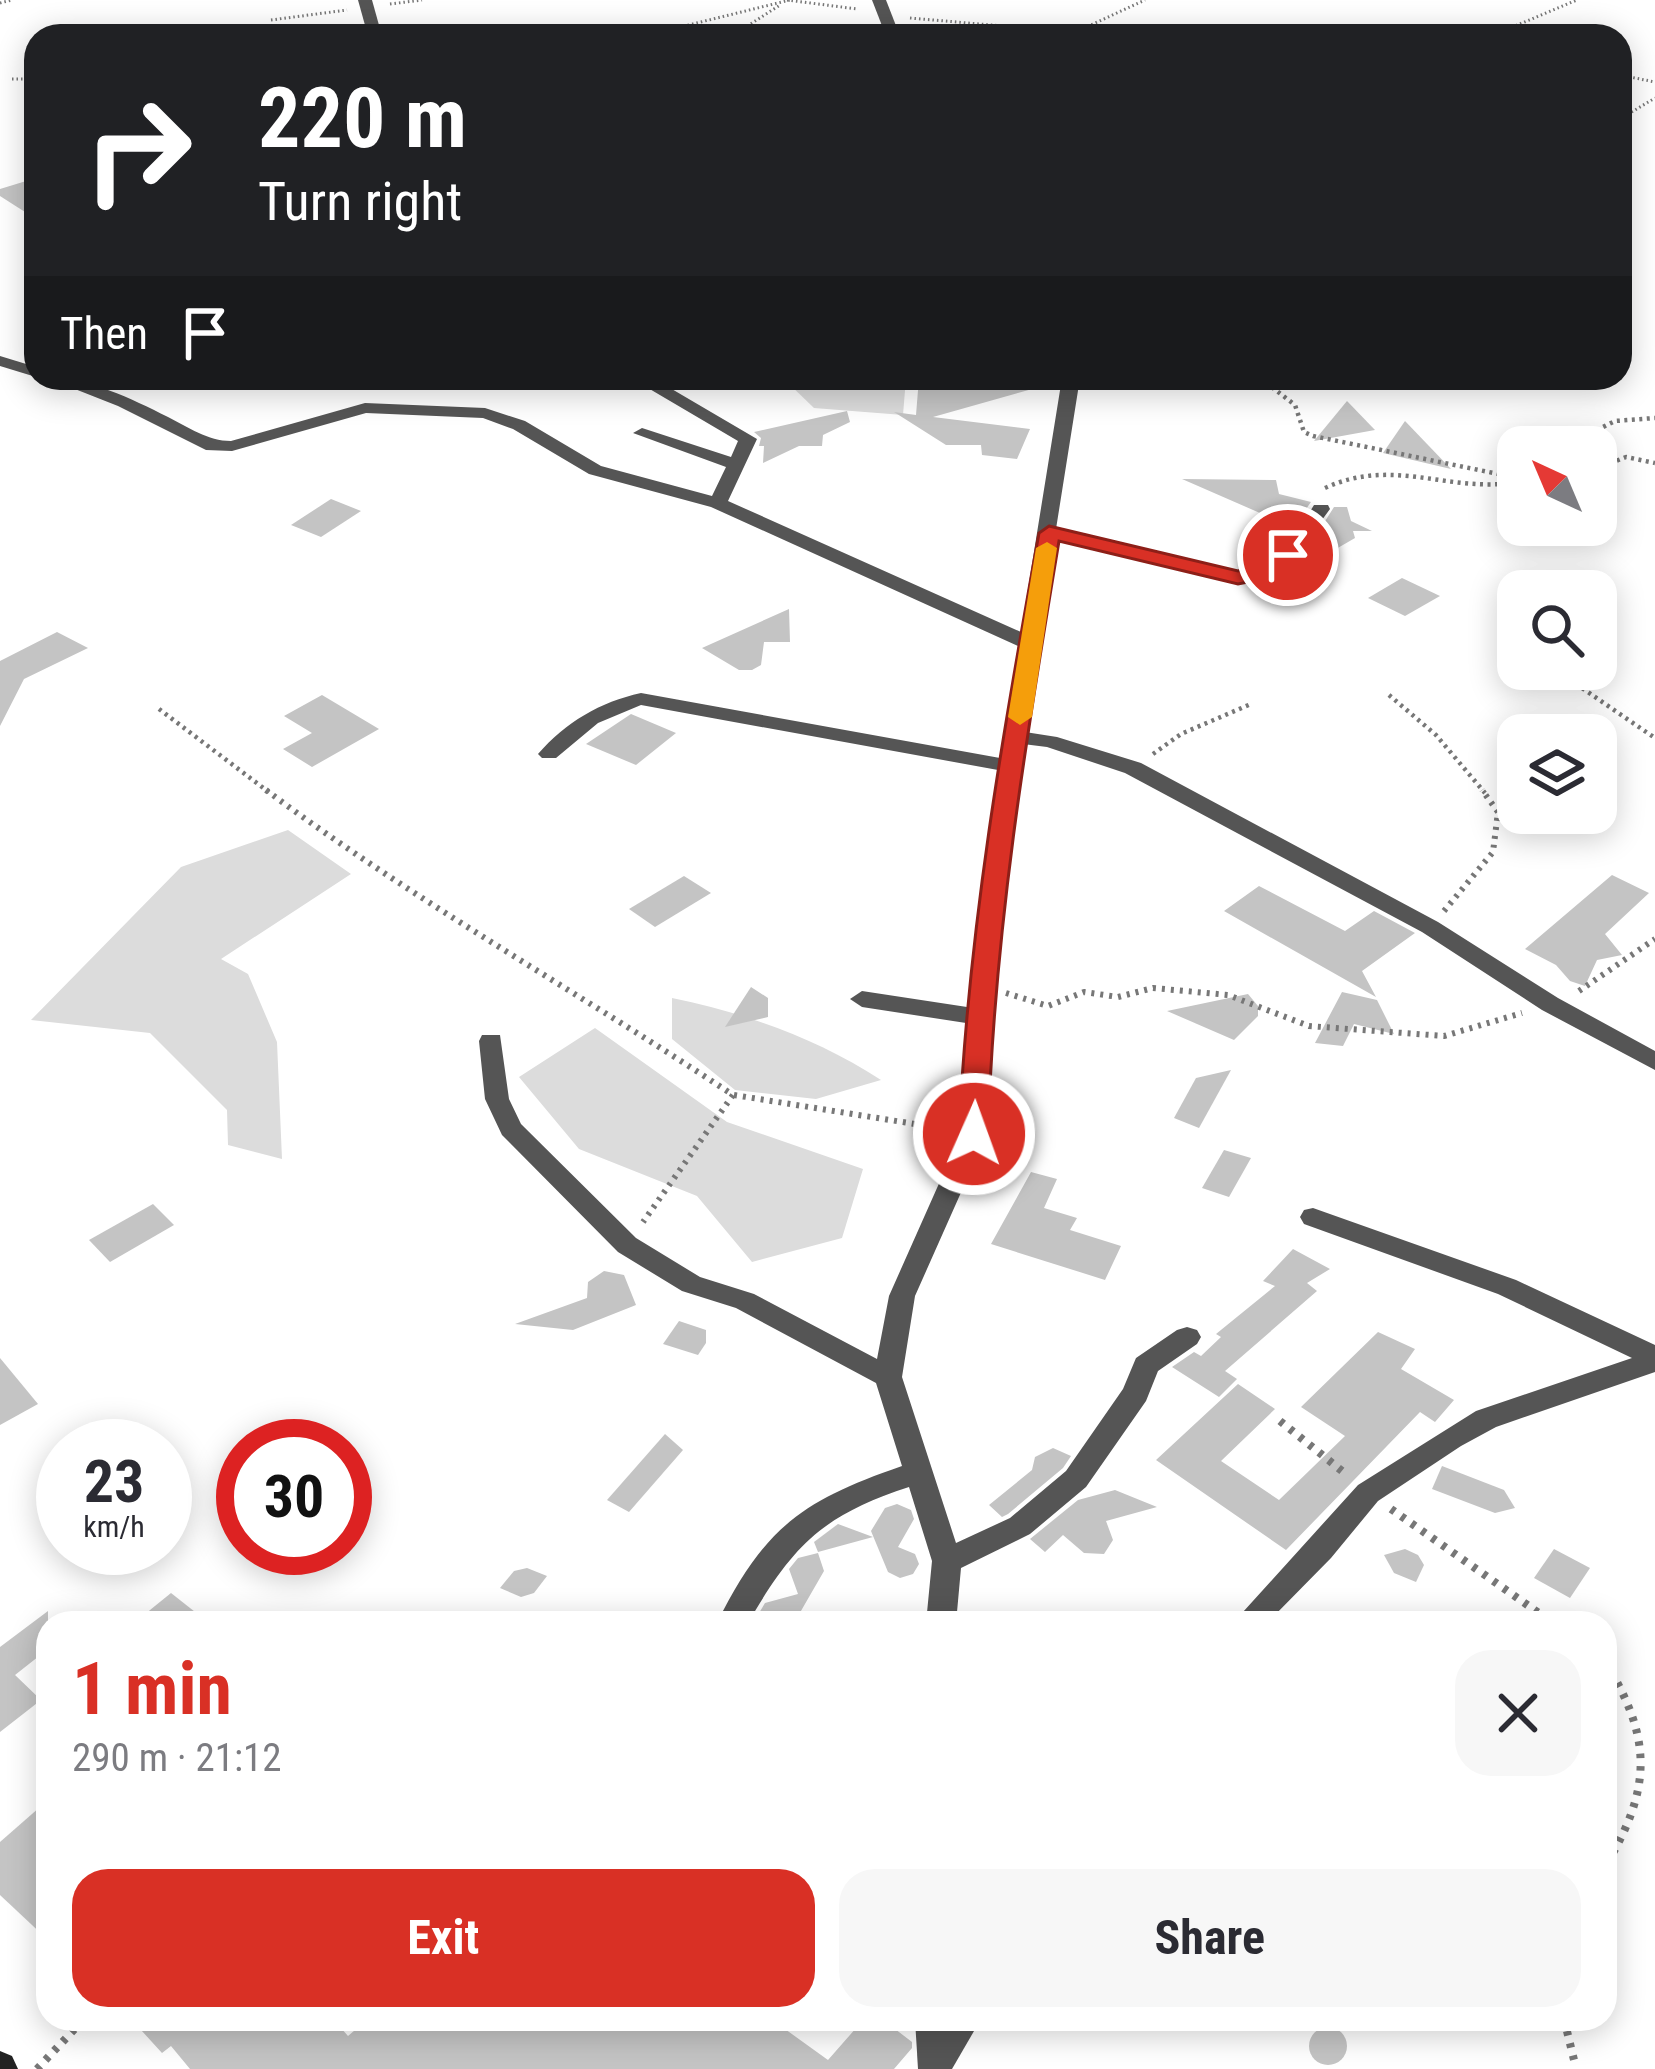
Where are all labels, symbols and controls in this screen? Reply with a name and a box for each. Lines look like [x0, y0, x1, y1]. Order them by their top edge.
text: 220 m [258, 69, 467, 168]
icon: right [60, 72, 216, 228]
text: Turn right [258, 170, 462, 233]
icon: arrive [172, 300, 238, 366]
text: Then [60, 307, 148, 360]
north arrow [1497, 426, 1617, 546]
map controls [1497, 426, 1617, 834]
pin [1237, 504, 1339, 606]
icon: arrive [1255, 522, 1321, 588]
button: search [1497, 570, 1617, 690]
button: layers [1497, 714, 1617, 834]
position arrow [911, 1071, 1037, 1197]
speed limit sign: 30 [216, 1419, 372, 1575]
text: 23 [84, 1446, 144, 1517]
text: km/h [83, 1509, 145, 1544]
text: 1 min [72, 1647, 232, 1732]
button: close [1455, 1650, 1581, 1776]
text: 290 m · 21:12 [72, 1735, 282, 1781]
button: Exit [72, 1869, 815, 2007]
button: Share [839, 1869, 1581, 2007]

